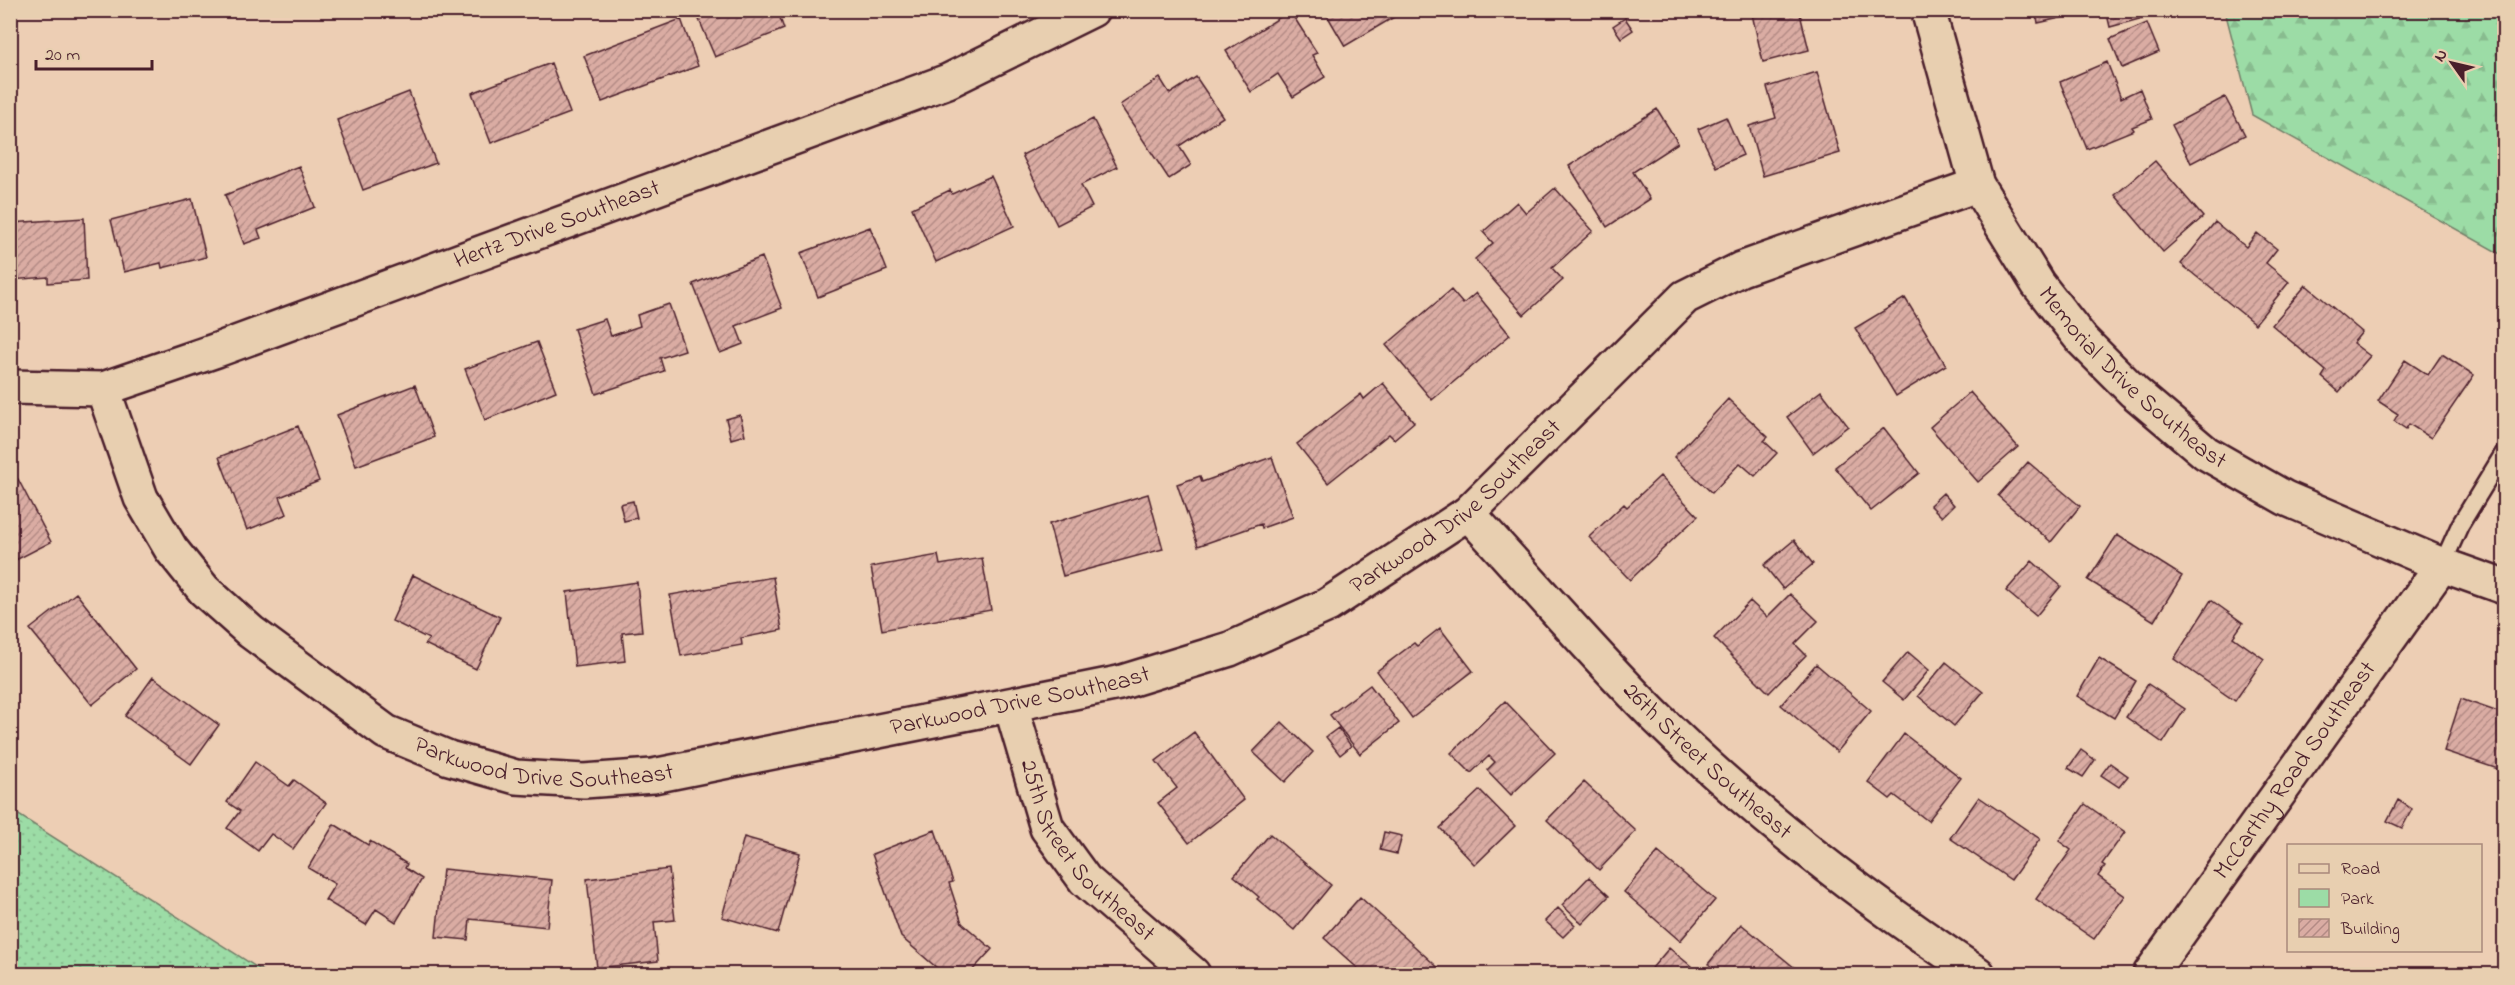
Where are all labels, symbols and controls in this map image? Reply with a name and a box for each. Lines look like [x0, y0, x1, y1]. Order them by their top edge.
scale bar [36, 33, 152, 71]
north arrow [2422, 33, 2482, 93]
text: 20 m [45, 43, 80, 69]
text: N [2428, 44, 2454, 67]
street label: Hertz Drive Southeast [449, 171, 665, 279]
street label: Memorial Drive Southeast [2029, 279, 2233, 479]
street label: Parkwood Drive Southeast [1343, 411, 1570, 603]
street label: McCarthy Road Southeast [2208, 656, 2384, 884]
street label: Parkwood Drive Southeast [887, 657, 1154, 746]
street label: 26th Street Southeast [1614, 675, 1799, 849]
street label: Parkwood Drive Southeast [408, 728, 677, 798]
street label: 25th Street Southeast [1010, 755, 1163, 951]
legend [2287, 844, 2482, 952]
text: Park [2341, 887, 2374, 913]
text: Building [2340, 917, 2400, 944]

